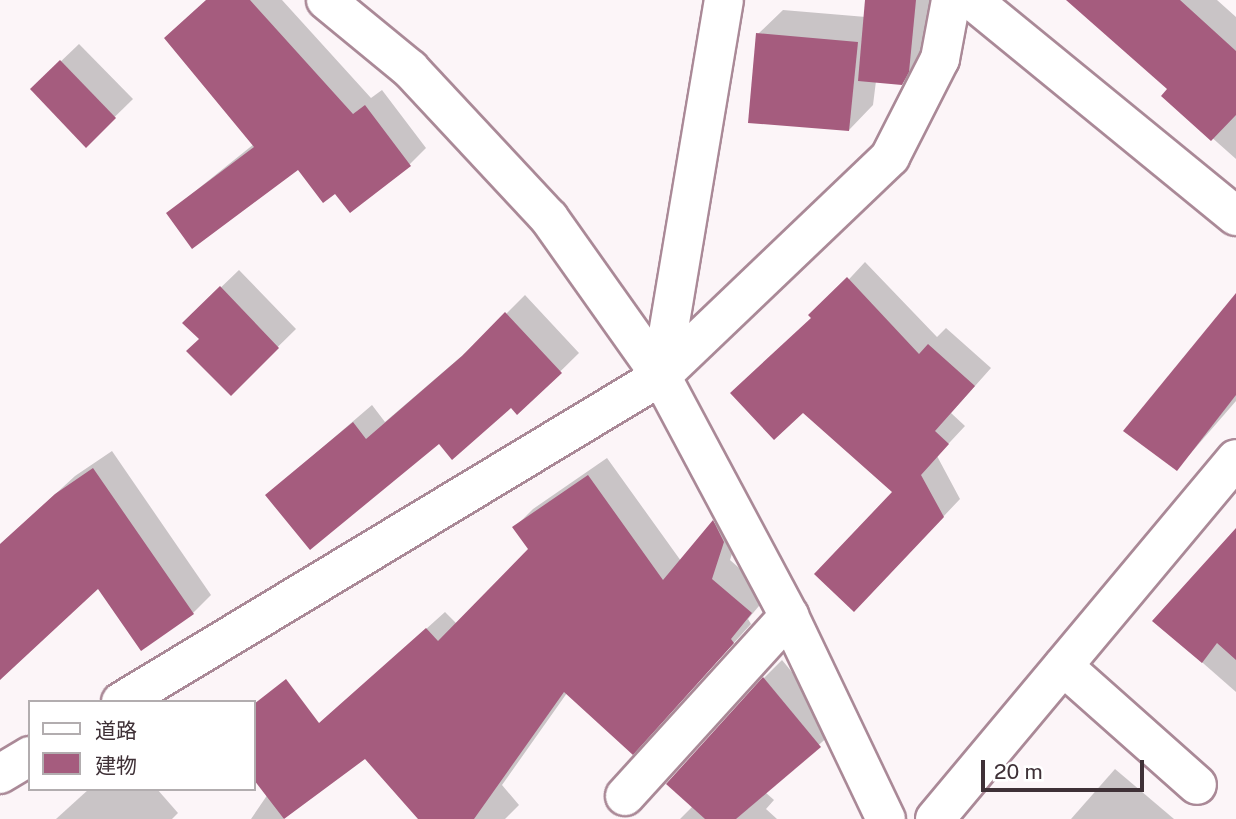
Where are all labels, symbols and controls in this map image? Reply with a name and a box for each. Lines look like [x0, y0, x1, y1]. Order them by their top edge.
legend [28, 700, 256, 791]
text: 道路 [95, 718, 137, 743]
scale bar [984, 746, 1147, 790]
text: 建物 [95, 753, 137, 778]
text: 20 m [994, 759, 1043, 784]

